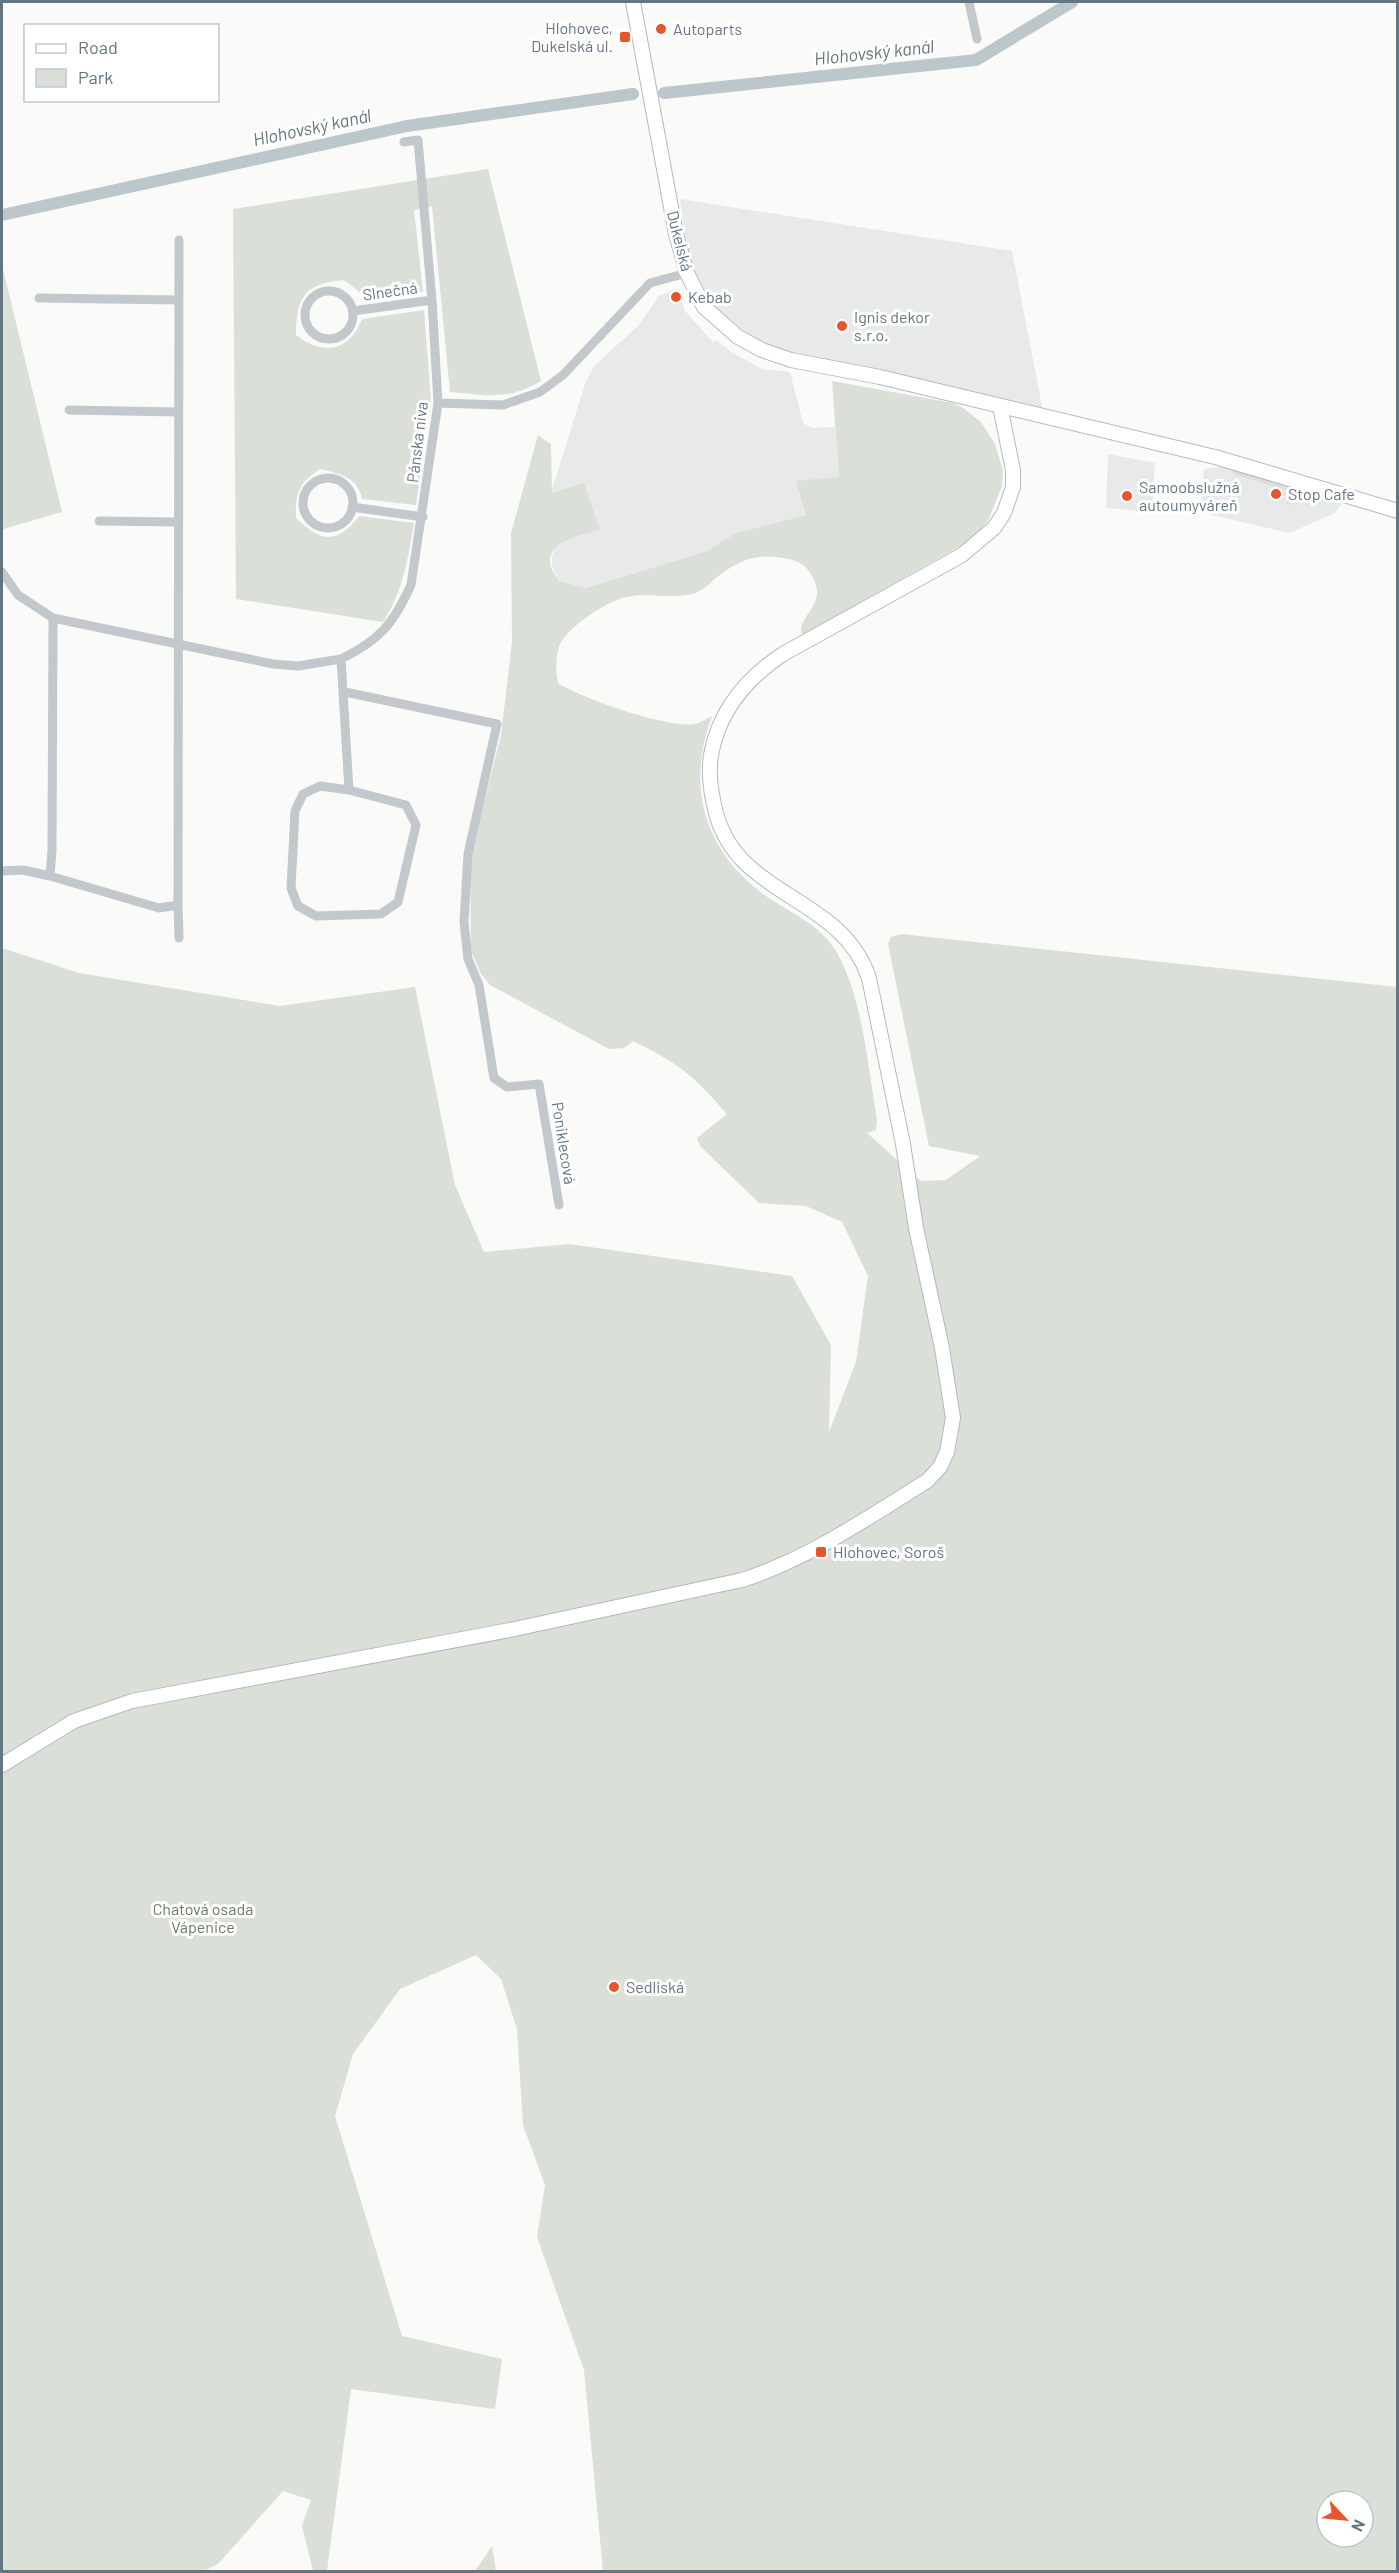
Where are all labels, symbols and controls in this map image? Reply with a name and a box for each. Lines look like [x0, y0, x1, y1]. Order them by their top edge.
place label: Hlohovec, Dukelská ul. [531, 18, 613, 55]
place label: Autoparts [673, 19, 742, 38]
marker: Autoparts [654, 22, 668, 36]
legend [24, 24, 219, 102]
marker: Hlohovec, Dukelská ul. [618, 30, 632, 44]
water label: Hlohovský kanál [813, 35, 935, 69]
text: Road [78, 36, 118, 58]
text: Park [78, 66, 113, 88]
water label: Hlohovský kanál [251, 104, 373, 150]
street label: Dukelská [664, 209, 697, 273]
street label: Slnečná [361, 277, 419, 304]
place label: Kebab [688, 287, 732, 306]
marker: Kebab [669, 290, 683, 304]
place label: Ignis dekor s.r.o. [854, 307, 930, 344]
marker: Ignis dekor s.r.o. [835, 319, 849, 333]
street label: Pánska niva [402, 400, 431, 484]
place label: Samoobslužná autoumyváreň [1139, 477, 1240, 514]
place label: Stop Cafe [1288, 484, 1355, 503]
marker: Stop Cafe [1269, 487, 1283, 501]
marker: Samoobslužná autoumyváreň [1120, 489, 1134, 503]
street label: Poniklecová [549, 1100, 580, 1185]
place label: Hlohovec, Soroš [833, 1542, 944, 1561]
marker: Hlohovec, Soroš [814, 1545, 828, 1559]
park label: Chatová osada Vápenice [153, 1899, 253, 1936]
place label: Sedliská [626, 1977, 684, 1996]
marker: Sedliská [607, 1980, 621, 1994]
north arrow [1315, 2489, 1375, 2549]
text: N [1348, 2517, 1370, 2535]

